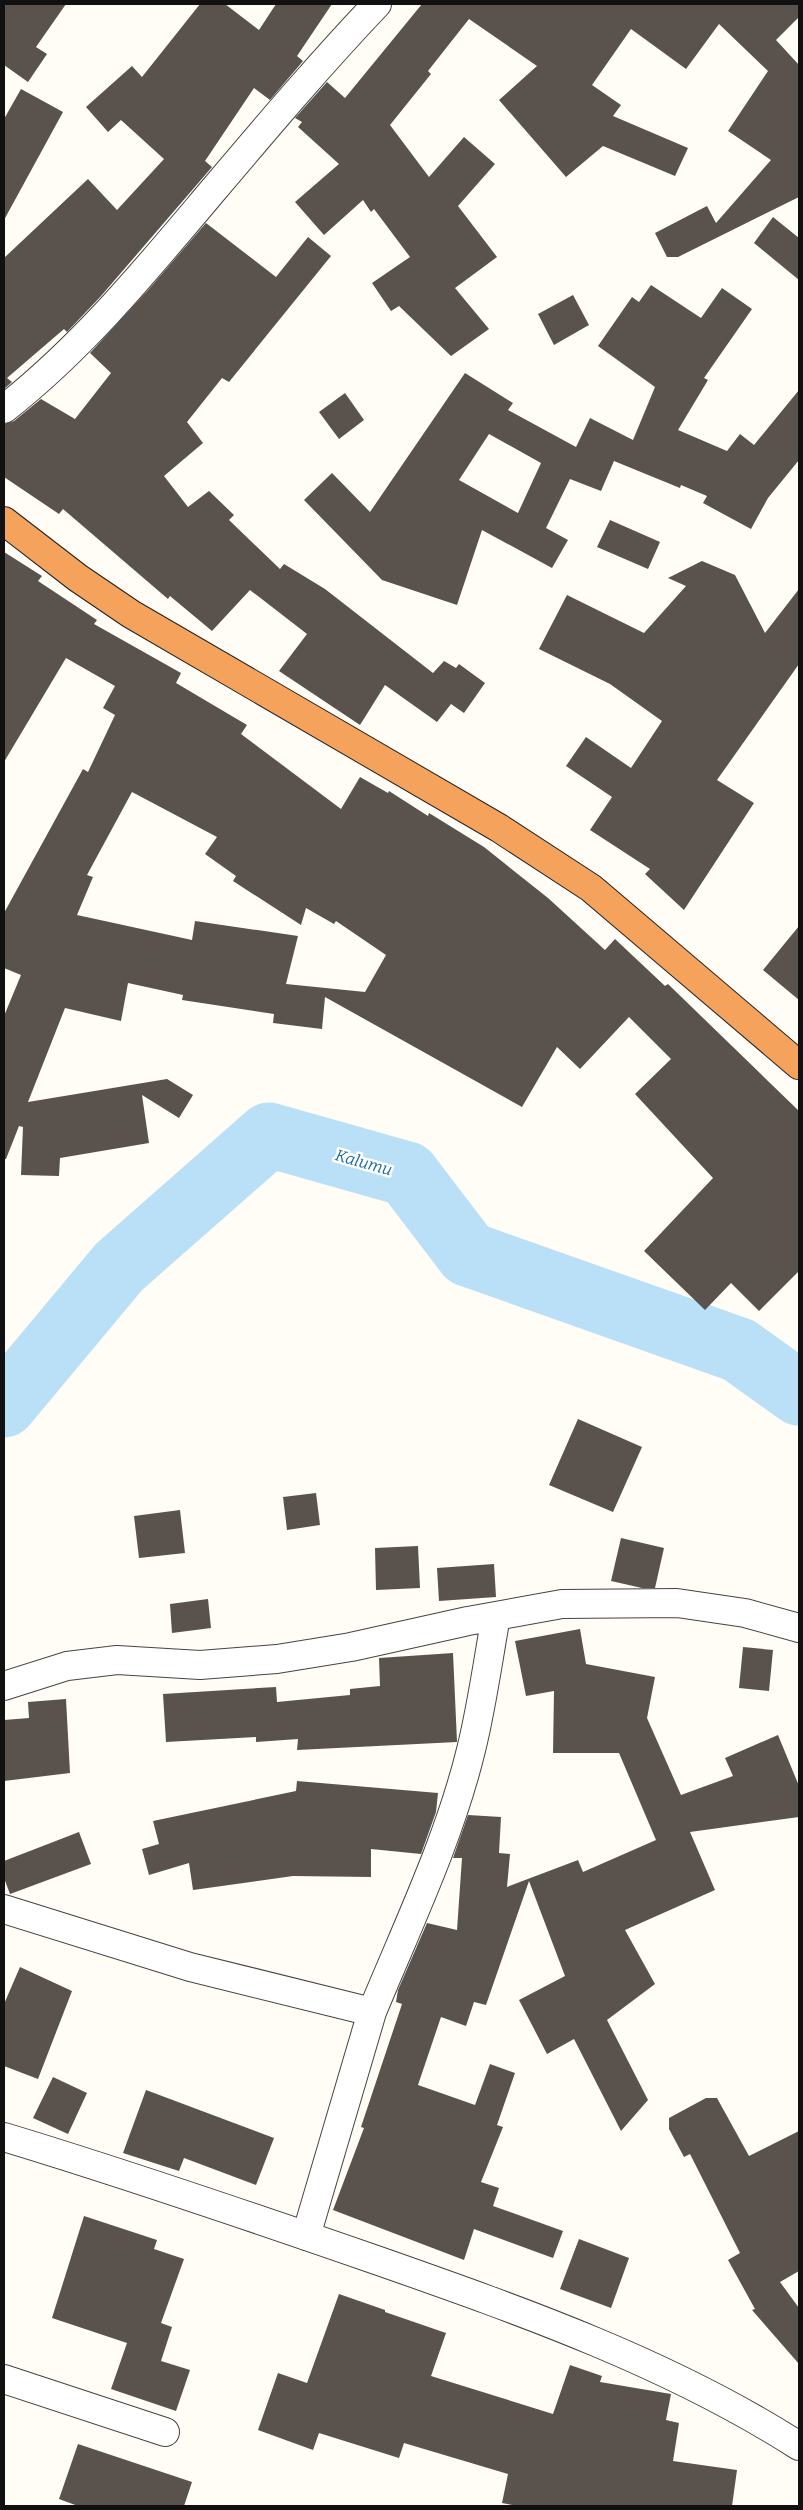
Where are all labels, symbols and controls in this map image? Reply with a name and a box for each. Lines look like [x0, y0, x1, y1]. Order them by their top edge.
water label: Kalumu [333, 1145, 394, 1180]

